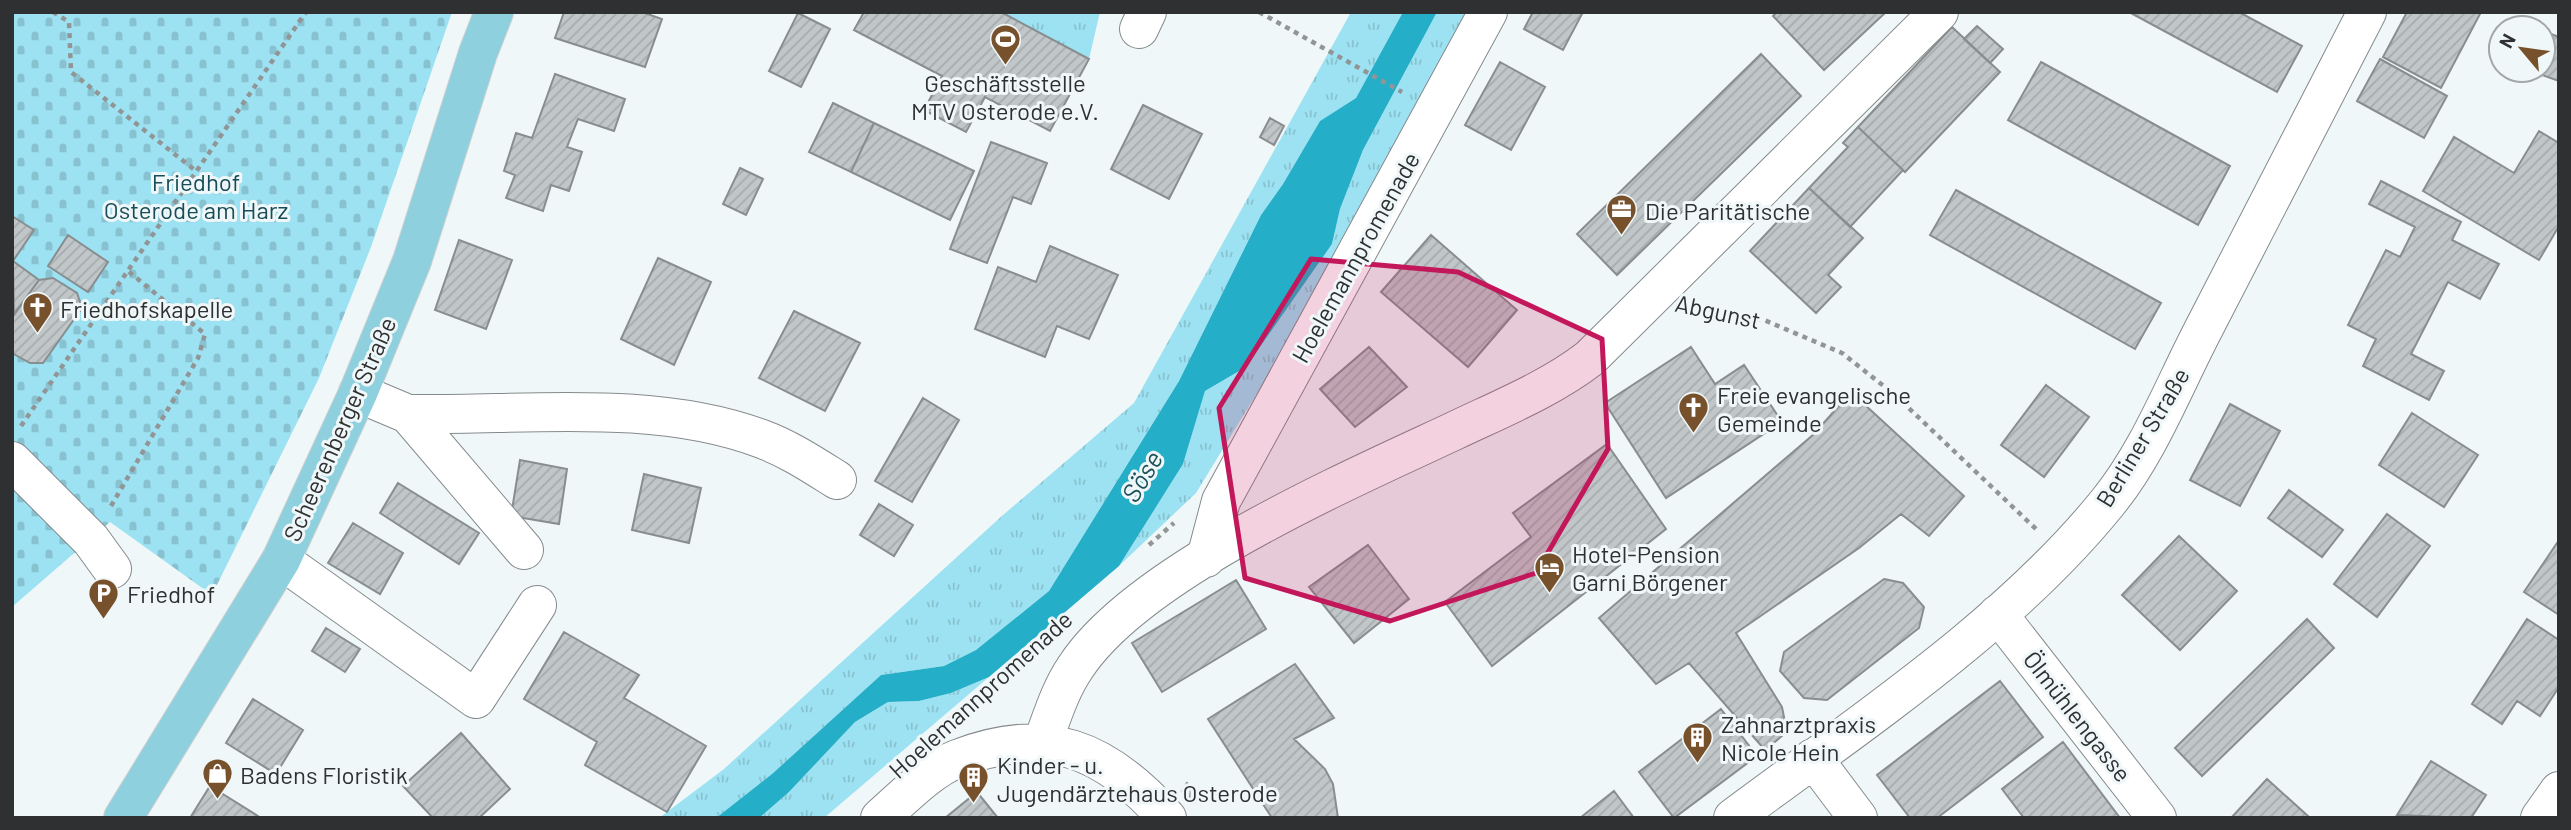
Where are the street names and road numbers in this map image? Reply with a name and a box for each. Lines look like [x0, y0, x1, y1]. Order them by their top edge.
street label: Hoelemannpromenade [1285, 147, 1425, 367]
street label: Abgunst [1673, 288, 1763, 334]
street label: Scheerenberger Straße [276, 312, 402, 546]
street label: Berliner Straße [2089, 362, 2195, 512]
street label: Hoelemannpromenade [882, 604, 1078, 784]
street label: Ölmühlengasse [2018, 645, 2138, 787]

